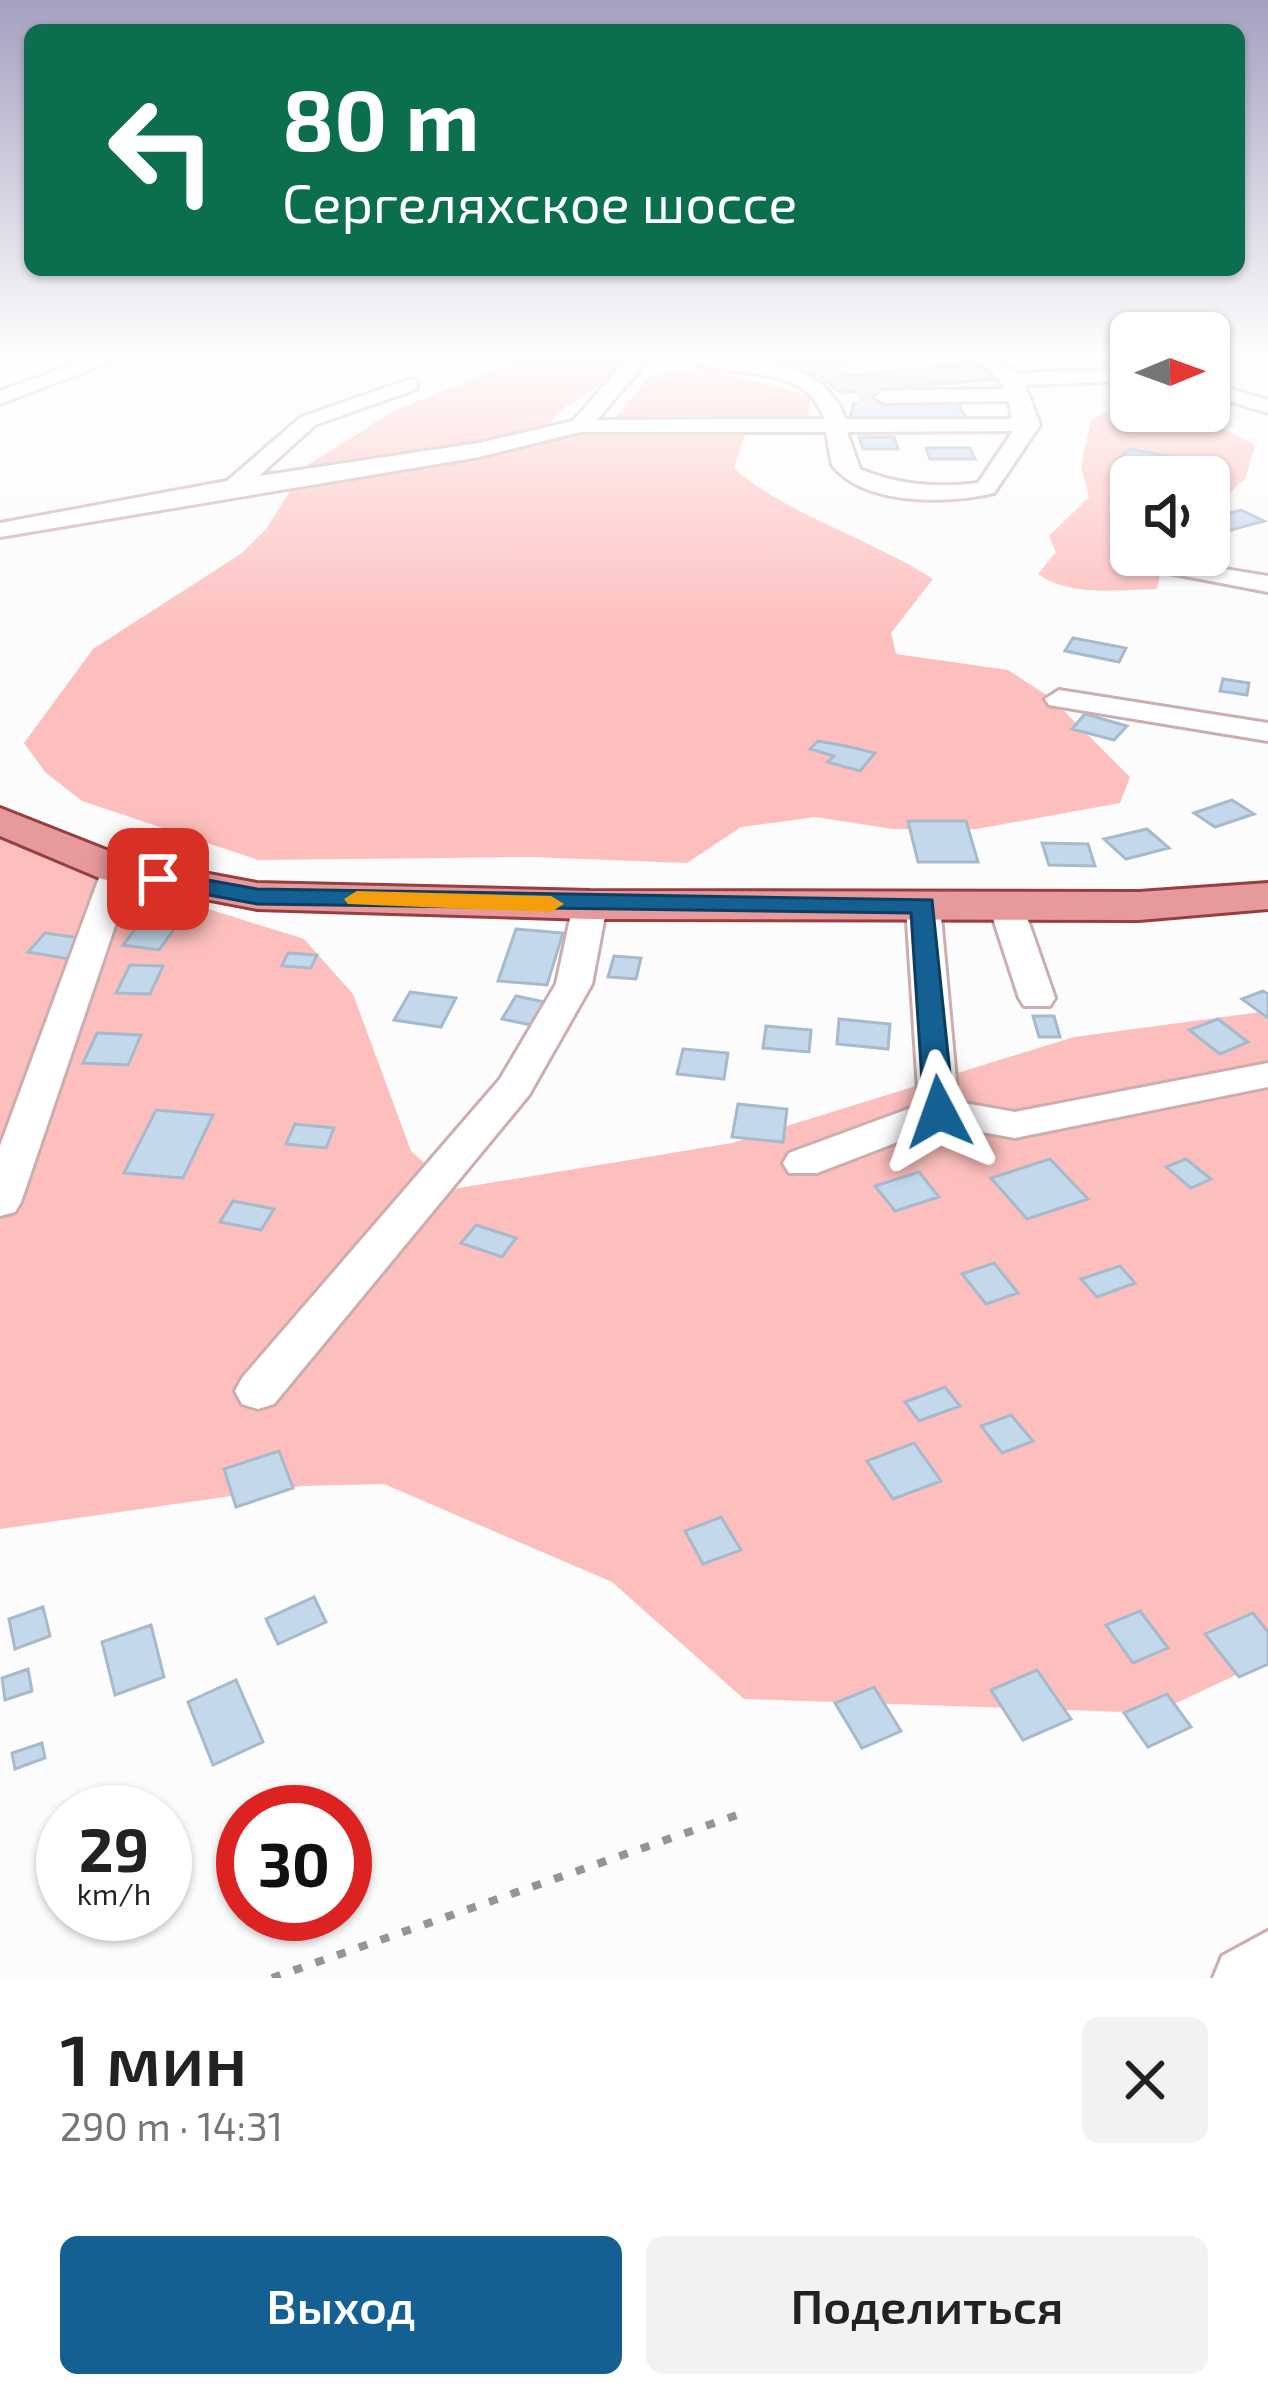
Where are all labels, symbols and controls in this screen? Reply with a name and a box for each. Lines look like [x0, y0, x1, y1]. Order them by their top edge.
text: 80 m [282, 67, 479, 168]
icon: left [84, 72, 240, 228]
text: Сергеляхское шоссе [282, 169, 797, 234]
north arrow [1110, 312, 1230, 432]
map controls [1110, 312, 1230, 576]
button: sound [1110, 456, 1230, 576]
pin [107, 828, 209, 930]
icon: arrive [125, 846, 191, 912]
position arrow [876, 1049, 1002, 1175]
speed limit sign: 30 [216, 1785, 372, 1941]
text: 29 [79, 1812, 149, 1884]
text: km/h [77, 1875, 151, 1911]
text: 1 мин [60, 2014, 247, 2100]
button: close [1082, 2017, 1208, 2143]
text: 290 m · 14:31 [60, 2102, 283, 2149]
button: Выход [60, 2236, 622, 2374]
button: Поделиться [646, 2236, 1208, 2374]

